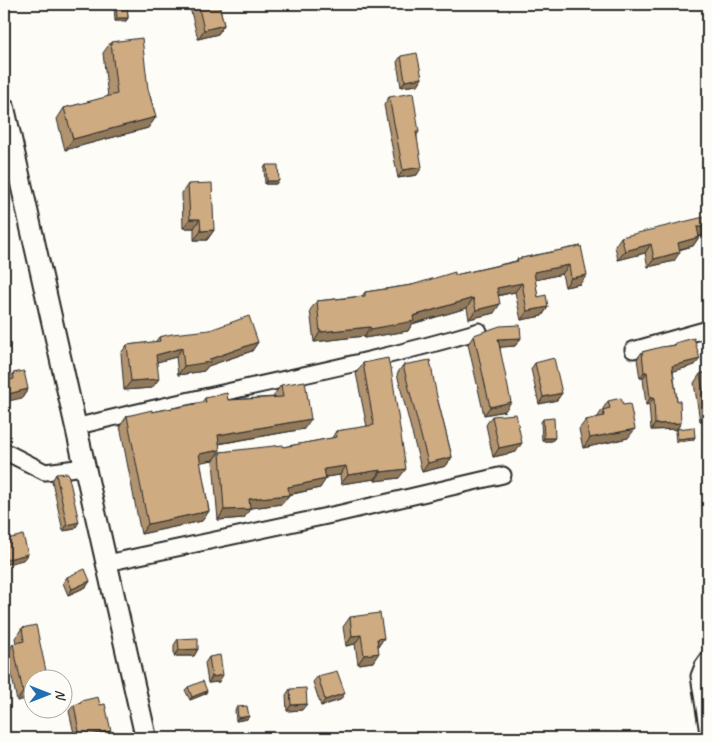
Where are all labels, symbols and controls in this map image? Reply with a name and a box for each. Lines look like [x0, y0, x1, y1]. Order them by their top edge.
north arrow [22, 670, 72, 720]
text: N [52, 690, 69, 701]

